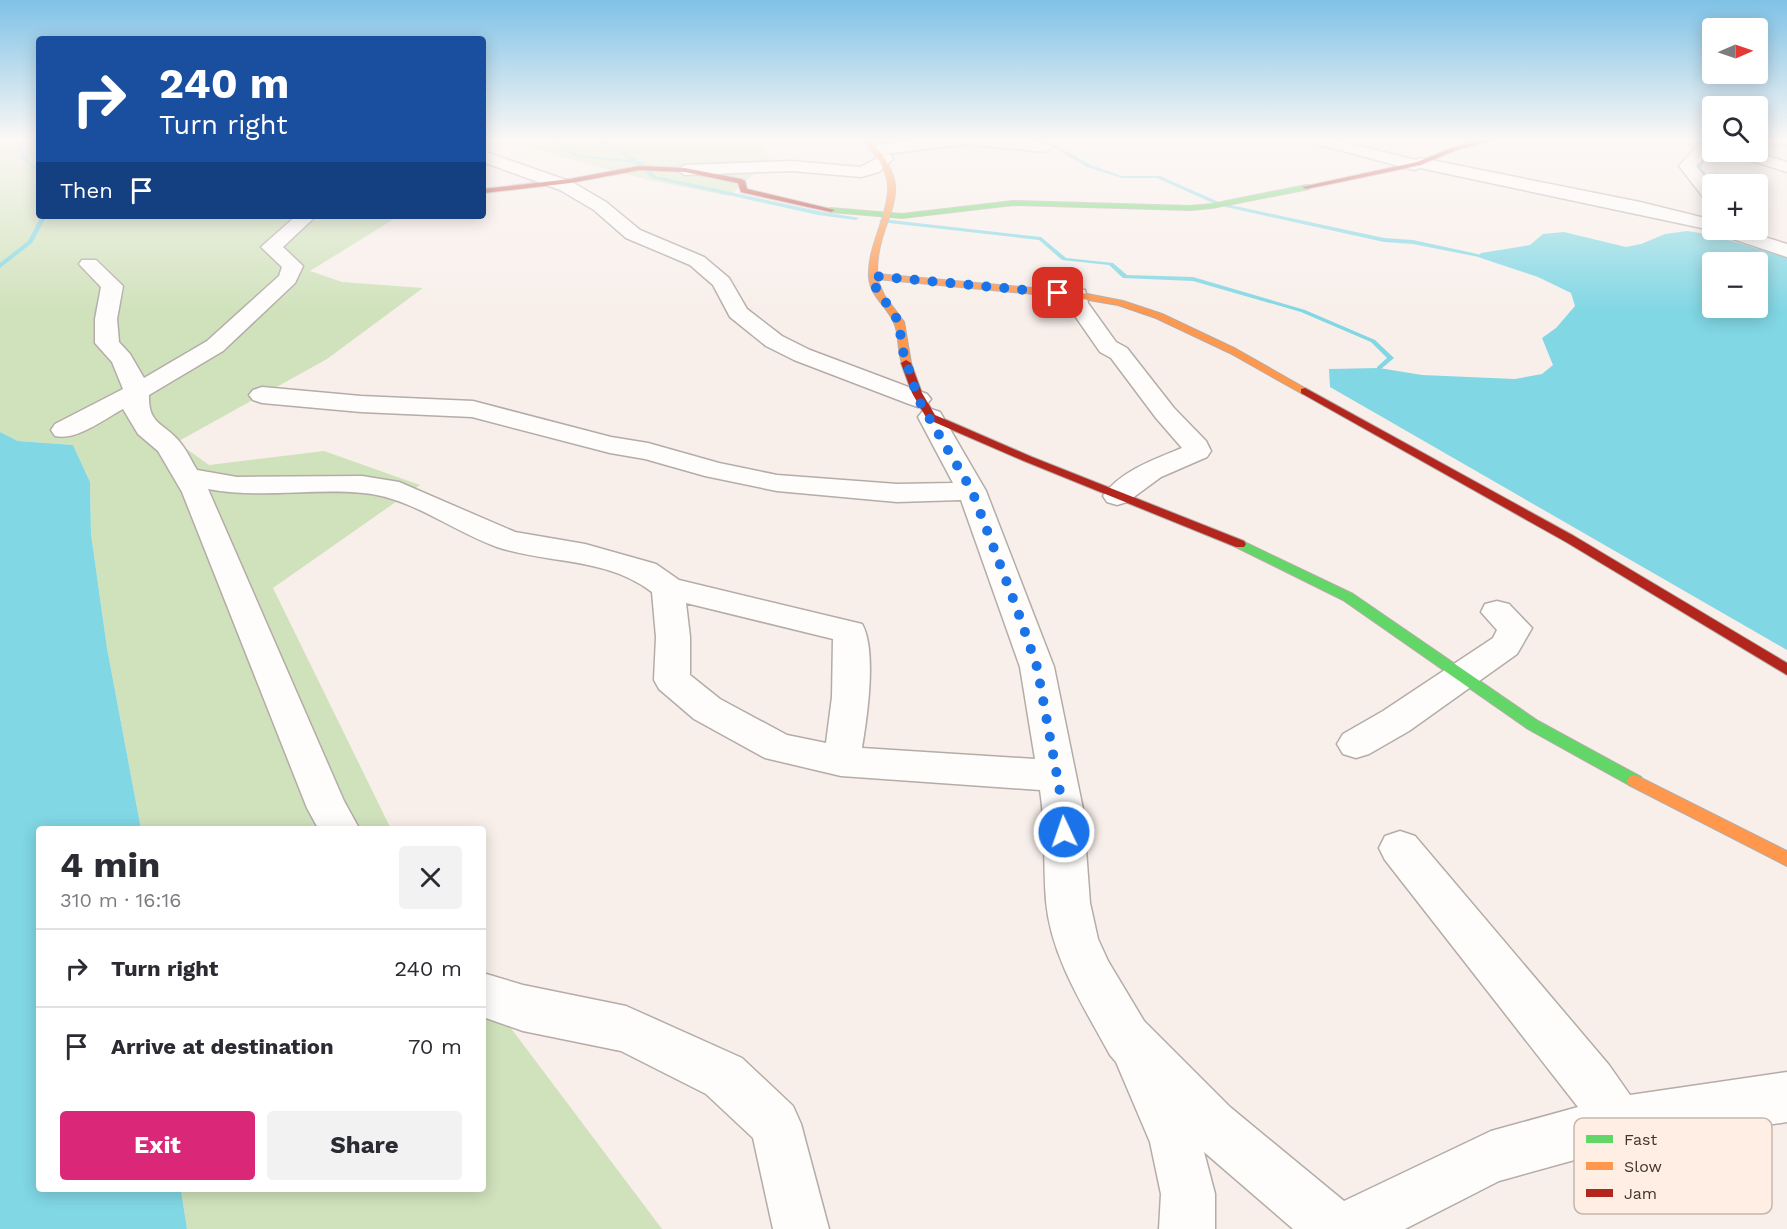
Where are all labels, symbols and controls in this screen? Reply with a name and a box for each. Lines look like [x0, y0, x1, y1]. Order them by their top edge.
north arrow [1702, 18, 1768, 84]
map controls [1702, 18, 1768, 318]
text: 240 m [159, 59, 289, 108]
icon: right [60, 60, 138, 138]
button: search [1702, 96, 1768, 162]
text: Turn right [159, 109, 288, 141]
icon: arrive [125, 174, 158, 207]
button: + [1702, 174, 1768, 240]
text: Then [60, 178, 113, 203]
button: − [1702, 252, 1768, 318]
pin [1032, 267, 1083, 318]
icon: arrive [1041, 276, 1074, 309]
position arrow [1032, 800, 1096, 864]
text: 4 min [60, 844, 160, 886]
button: close [399, 846, 462, 909]
text: 310 m · 16:16 [60, 888, 181, 912]
icon: right [60, 952, 93, 985]
text: Turn right [111, 956, 218, 981]
text: 240 m [394, 956, 462, 981]
icon: arrive [60, 1030, 93, 1063]
text: Arrive at destination [111, 1034, 334, 1059]
text: 70 m [408, 1034, 462, 1059]
button: Exit [60, 1111, 255, 1180]
button: Share [267, 1111, 462, 1180]
legend [1574, 1118, 1772, 1214]
text: Fast [1624, 1130, 1657, 1149]
text: Slow [1624, 1157, 1662, 1176]
text: Jam [1624, 1184, 1657, 1203]

